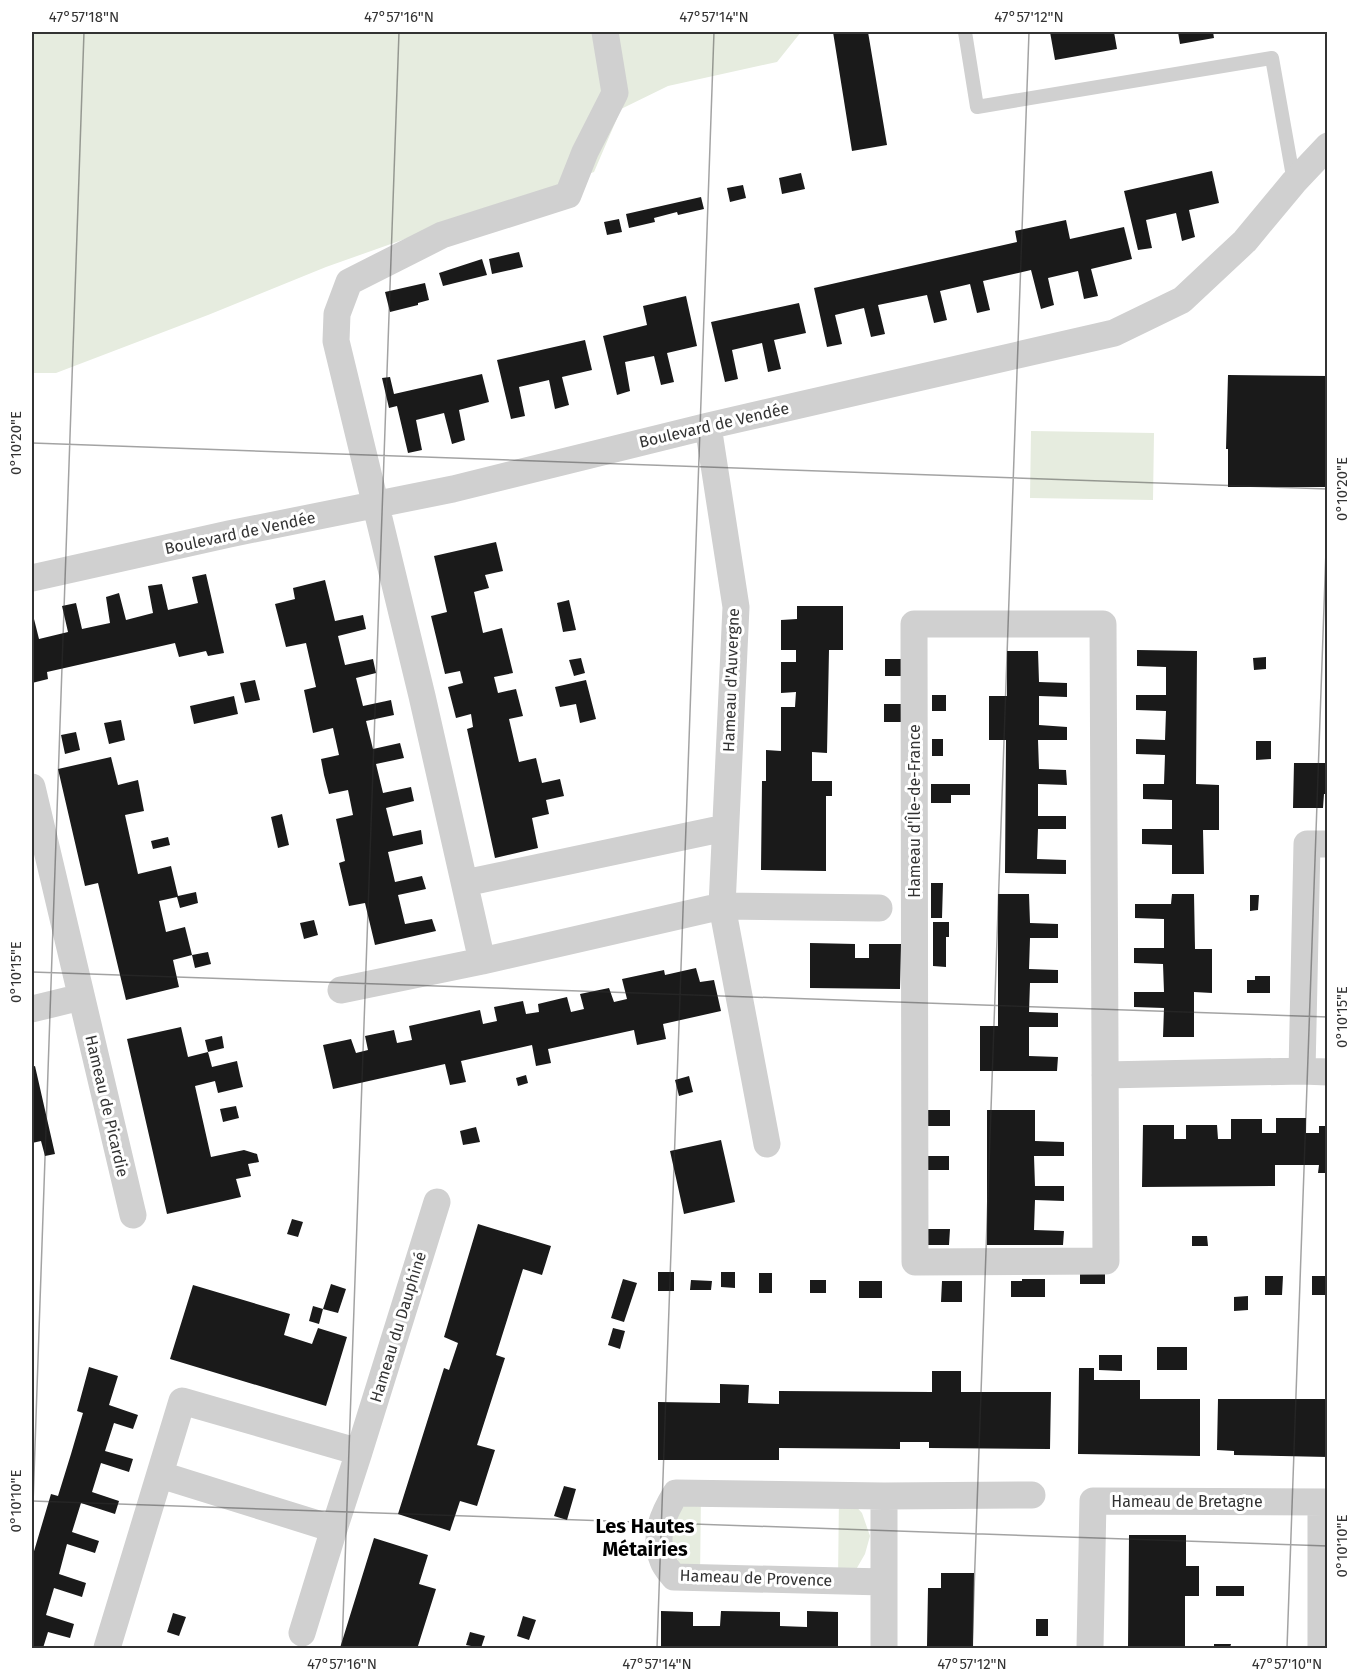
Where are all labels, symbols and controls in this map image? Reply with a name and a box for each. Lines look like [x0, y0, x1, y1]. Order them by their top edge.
text: 47°57'18"N [49, 8, 119, 26]
text: 47°57'16"N [364, 8, 434, 26]
text: 47°57'14"N [679, 8, 749, 26]
text: 47°57'12"N [994, 8, 1064, 26]
street label: Boulevard de Vendée [637, 398, 791, 452]
text: 0°10'20"E [7, 411, 25, 475]
text: 0°10'20"E [1333, 457, 1351, 521]
street label: Boulevard de Vendée [163, 508, 317, 558]
street label: Hameau d'Auvergne [719, 608, 743, 752]
street label: Hameau d'Île-de-France [904, 724, 924, 898]
text: 0°10'15"E [7, 941, 25, 1003]
text: 0°10'15"E [1333, 986, 1351, 1048]
street label: Hameau de Picardie [81, 1033, 133, 1179]
street label: Hameau du Dauphiné [366, 1249, 430, 1405]
text: 0°10'10"E [7, 1470, 25, 1532]
street label: Hameau de Bretagne [1111, 1492, 1263, 1511]
district label: Les Hautes Métairies [596, 1514, 695, 1561]
text: 0°10'10"E [1333, 1515, 1351, 1577]
street label: Hameau de Provence [679, 1566, 833, 1590]
text: 47°57'16"N [307, 1655, 377, 1673]
text: 47°57'14"N [622, 1655, 692, 1673]
text: 47°57'12"N [937, 1655, 1007, 1673]
text: 47°57'10"N [1252, 1655, 1322, 1673]

